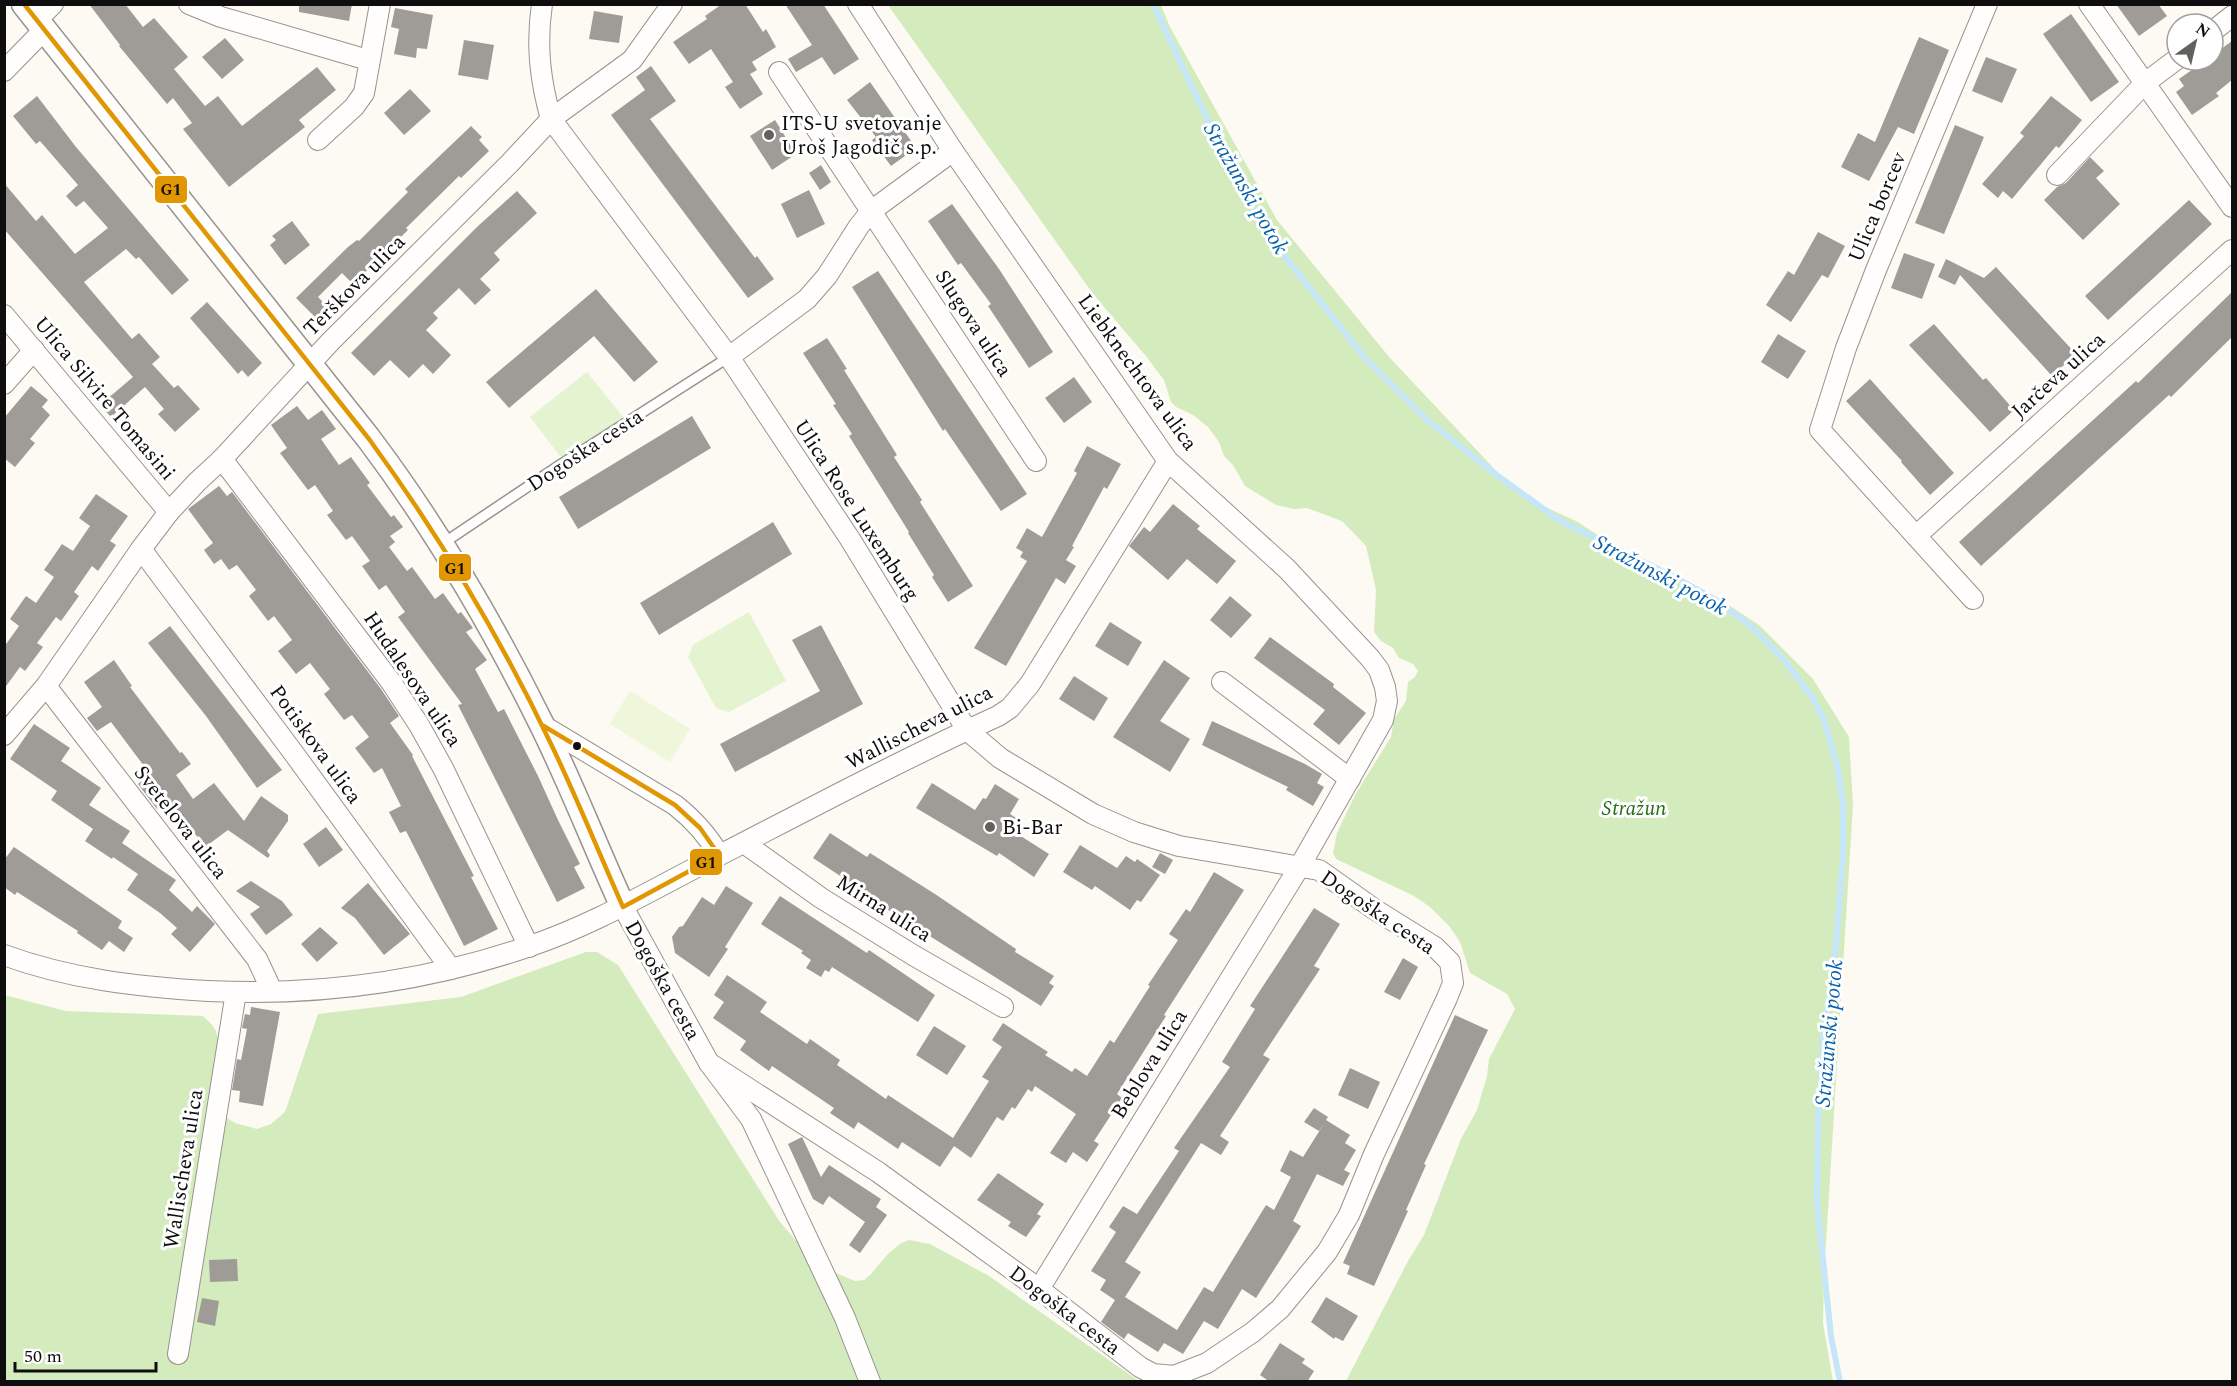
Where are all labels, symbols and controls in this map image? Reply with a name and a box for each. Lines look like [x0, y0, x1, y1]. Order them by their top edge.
north arrow [2165, 12, 2225, 72]
text: N [2191, 17, 2215, 44]
place label: ITS-U svetovanje Uroš Jagodič s.p. [781, 108, 942, 164]
water label: Stražunski potok [1194, 117, 1297, 261]
marker: ITS-U svetovanje Uroš Jagodič s.p. [762, 128, 776, 142]
street label: Ulica borcev [1840, 146, 1916, 267]
line badge: G1 [154, 175, 188, 204]
text: G1 [160, 178, 182, 202]
street label: Terškova ulica [296, 227, 414, 344]
street label: Slugova ulica [926, 264, 1020, 384]
street label: Liebknechtova ulica [1069, 287, 1206, 458]
street label: Ulica Silvire Tomasini [26, 309, 183, 488]
street label: Jarčeva ulica [2005, 324, 2113, 427]
street label: Dogoška cesta [521, 401, 651, 500]
street label: Ulica Rose Luxemburg [785, 413, 927, 608]
water label: Stražunski potok [1587, 526, 1733, 625]
line badge: G1 [438, 553, 472, 582]
text: G1 [444, 557, 466, 581]
street label: Hudalesova ulica [355, 605, 470, 755]
street label: Wallischeva ulica [840, 677, 999, 779]
street label: Potiskova ulica [261, 678, 370, 811]
unlabelled marker [571, 740, 583, 752]
street label: Svetelova ulica [125, 759, 236, 887]
park label: Stražun [1602, 793, 1666, 825]
place label: Bi-Bar [1002, 812, 1063, 844]
marker: Bi-Bar [983, 820, 997, 834]
line badge: G1 [689, 848, 723, 876]
text: G1 [695, 851, 717, 875]
street label: Dogoška cesta [1313, 862, 1442, 964]
street label: Mirna ulica [829, 867, 938, 951]
street label: Dogoška cesta [616, 915, 709, 1047]
water label: Stražunski potok [1807, 958, 1852, 1108]
street label: Beblova ulica [1103, 1003, 1197, 1126]
street label: Wallischeva ulica [156, 1086, 213, 1251]
street label: Dogoška cesta [1002, 1258, 1128, 1364]
scale bar [15, 1335, 156, 1373]
text: 50 m [24, 1343, 62, 1370]

